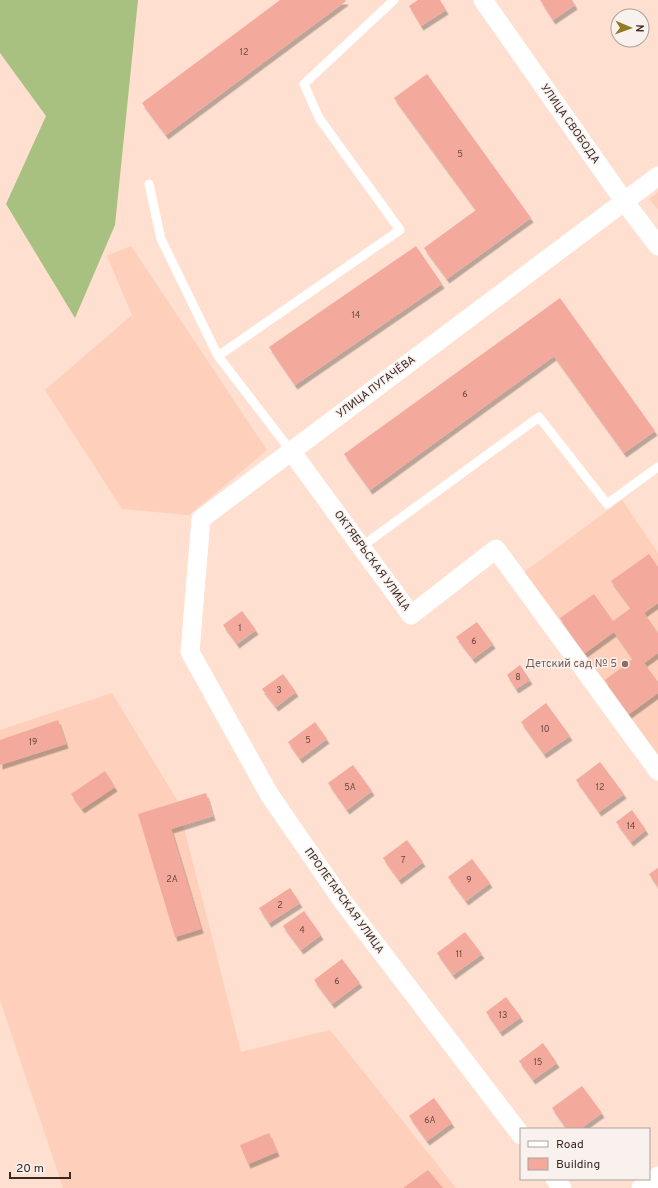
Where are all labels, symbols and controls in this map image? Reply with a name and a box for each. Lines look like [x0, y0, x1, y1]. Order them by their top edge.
north arrow [610, 8, 650, 48]
text: N [632, 24, 646, 33]
house number: 12 [240, 47, 248, 58]
street label: УЛИЦА СВОБОДА [537, 81, 603, 167]
house number: 5 [457, 149, 463, 160]
house number: 14 [352, 310, 361, 321]
street label: УЛИЦА ПУГАЧЁВА [333, 352, 418, 421]
house number: 6 [462, 389, 468, 400]
street label: ОКТЯБРЬСКАЯ УЛИЦА [331, 508, 413, 614]
house number: 1 [238, 623, 242, 634]
house number: 6 [471, 636, 477, 647]
place label: Детский сад № 5 [526, 657, 617, 671]
marker: Детский сад № 5 [620, 659, 630, 669]
house number: 8 [515, 672, 521, 683]
house number: 3 [276, 685, 282, 696]
house number: 10 [540, 724, 550, 735]
house number: 5 [305, 735, 311, 746]
house number: 19 [29, 737, 37, 748]
house number: 5А [344, 782, 356, 793]
house number: 12 [596, 782, 604, 793]
house number: 14 [627, 821, 636, 832]
street label: ПРОЛЕТАРСКАЯ УЛИЦА [301, 845, 387, 957]
house number: 7 [401, 855, 406, 866]
house number: 2А [166, 874, 178, 885]
house number: 9 [466, 875, 472, 886]
house number: 2 [277, 900, 283, 911]
house number: 4 [299, 925, 305, 936]
house number: 11 [456, 949, 462, 960]
house number: 6 [334, 976, 340, 987]
house number: 13 [499, 1010, 507, 1021]
house number: 15 [534, 1057, 542, 1068]
house number: 6А [424, 1115, 436, 1126]
legend [520, 1128, 650, 1180]
text: Road [556, 1137, 584, 1153]
scale bar [10, 1154, 70, 1180]
text: Building [556, 1157, 600, 1173]
text: 20 m [16, 1161, 44, 1177]

